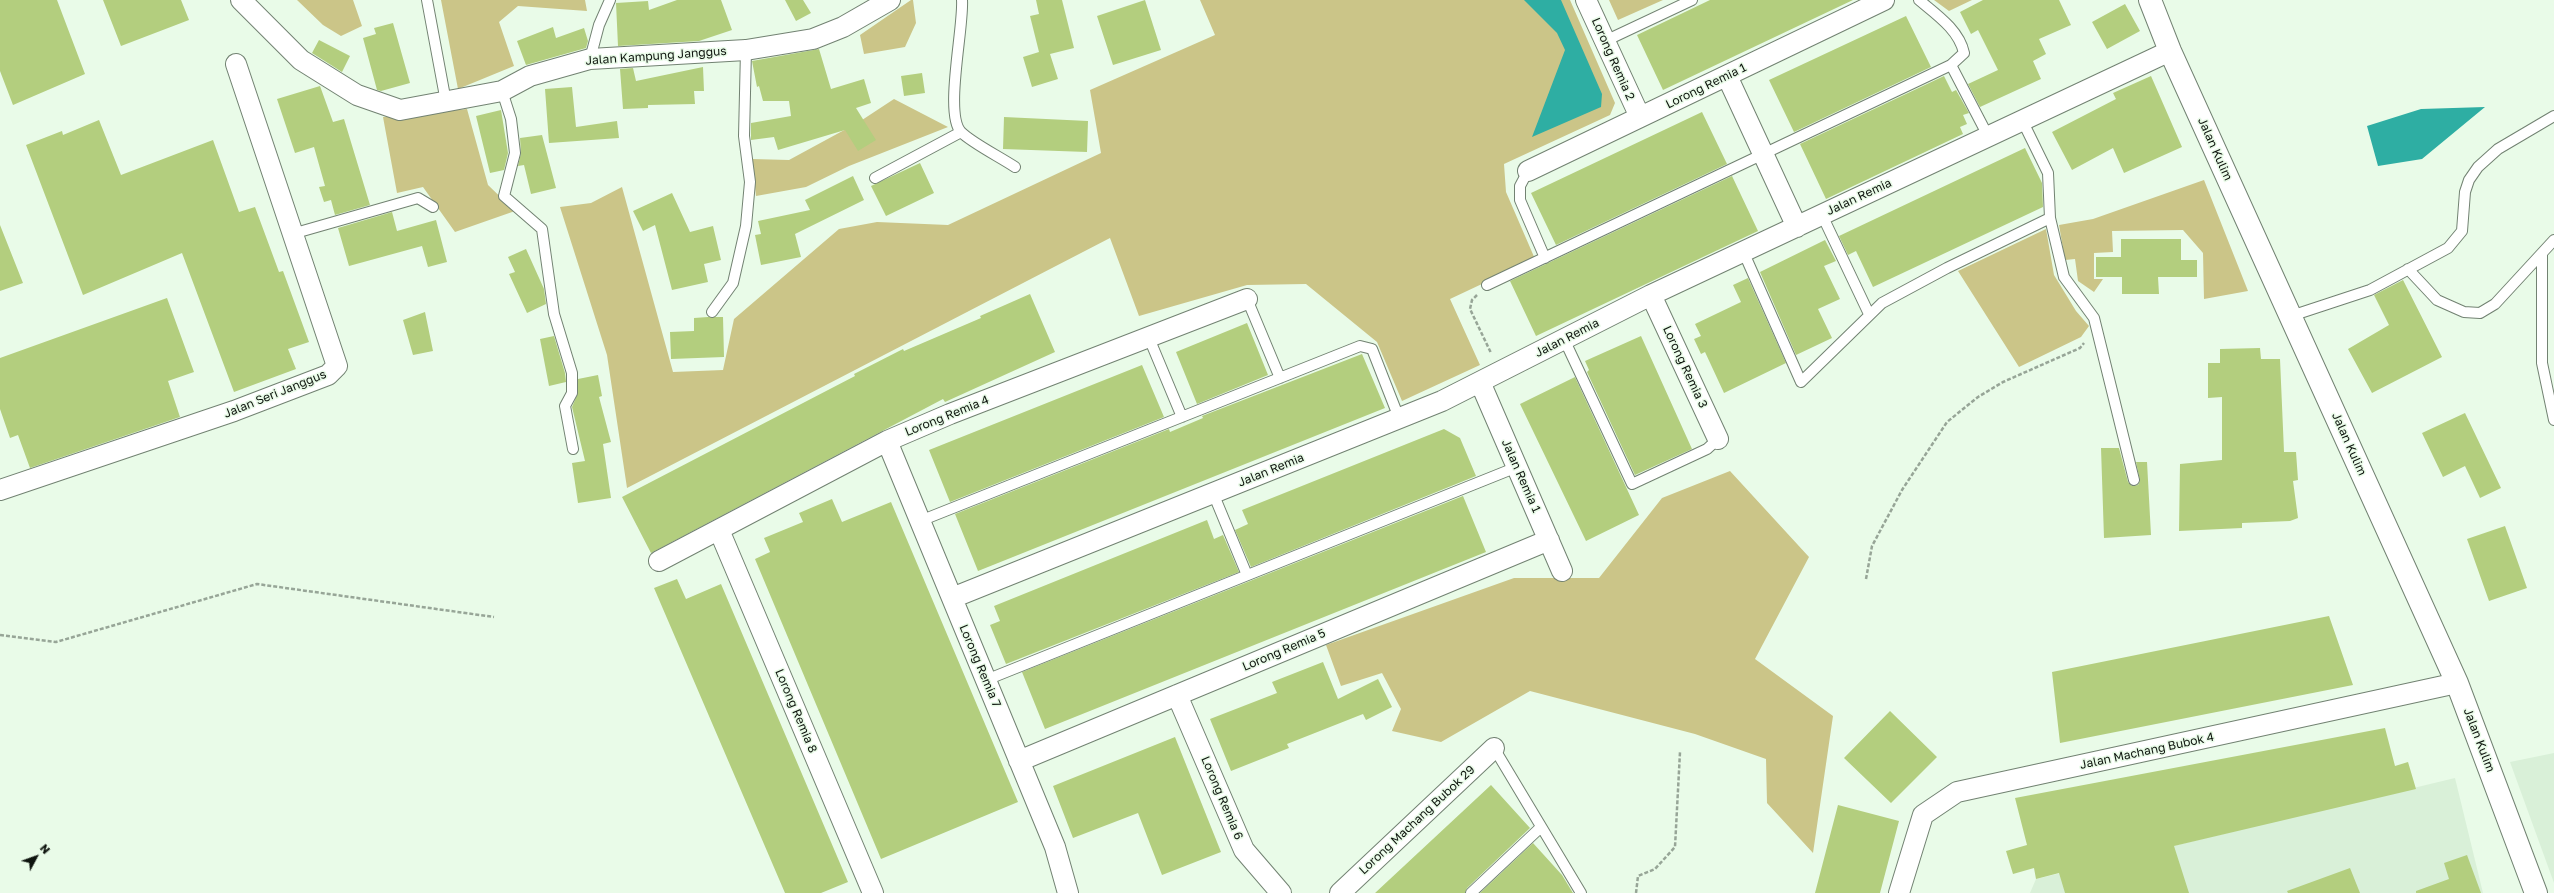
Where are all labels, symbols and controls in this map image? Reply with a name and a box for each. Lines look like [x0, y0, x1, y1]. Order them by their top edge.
street label: Lorong Remia 2 [1588, 15, 1638, 103]
street label: Jalan Kampung Janggus [585, 44, 727, 68]
street label: Lorong Remia 1 [1663, 60, 1749, 112]
street label: Jalan Kulim [2195, 115, 2235, 183]
street label: Jalan Remia [1824, 176, 1894, 218]
street label: Jalan Remia [1533, 316, 1601, 360]
street label: Lorong Remia 3 [1660, 324, 1710, 410]
street label: Jalan Seri Janggus [222, 367, 328, 421]
street label: Lorong Remia 4 [903, 393, 991, 439]
street label: Jalan Kulim [2329, 410, 2369, 478]
street label: Jalan Remia 1 [1498, 437, 1544, 515]
street label: Jalan Remia [1236, 450, 1306, 490]
street label: Lorong Remia 7 [956, 622, 1004, 710]
street label: Lorong Remia 5 [1240, 626, 1328, 674]
street label: Lorong Remia 8 [772, 667, 820, 755]
street label: Jalan Kulim [2460, 706, 2498, 774]
street label: Jalan Machang Bubok 4 [2079, 730, 2215, 772]
street label: Lorong Remia 6 [1198, 754, 1246, 842]
street label: Lorong Machang Bubok 29 [1356, 763, 1478, 877]
north arrow [16, 837, 56, 877]
text: N [38, 841, 53, 856]

